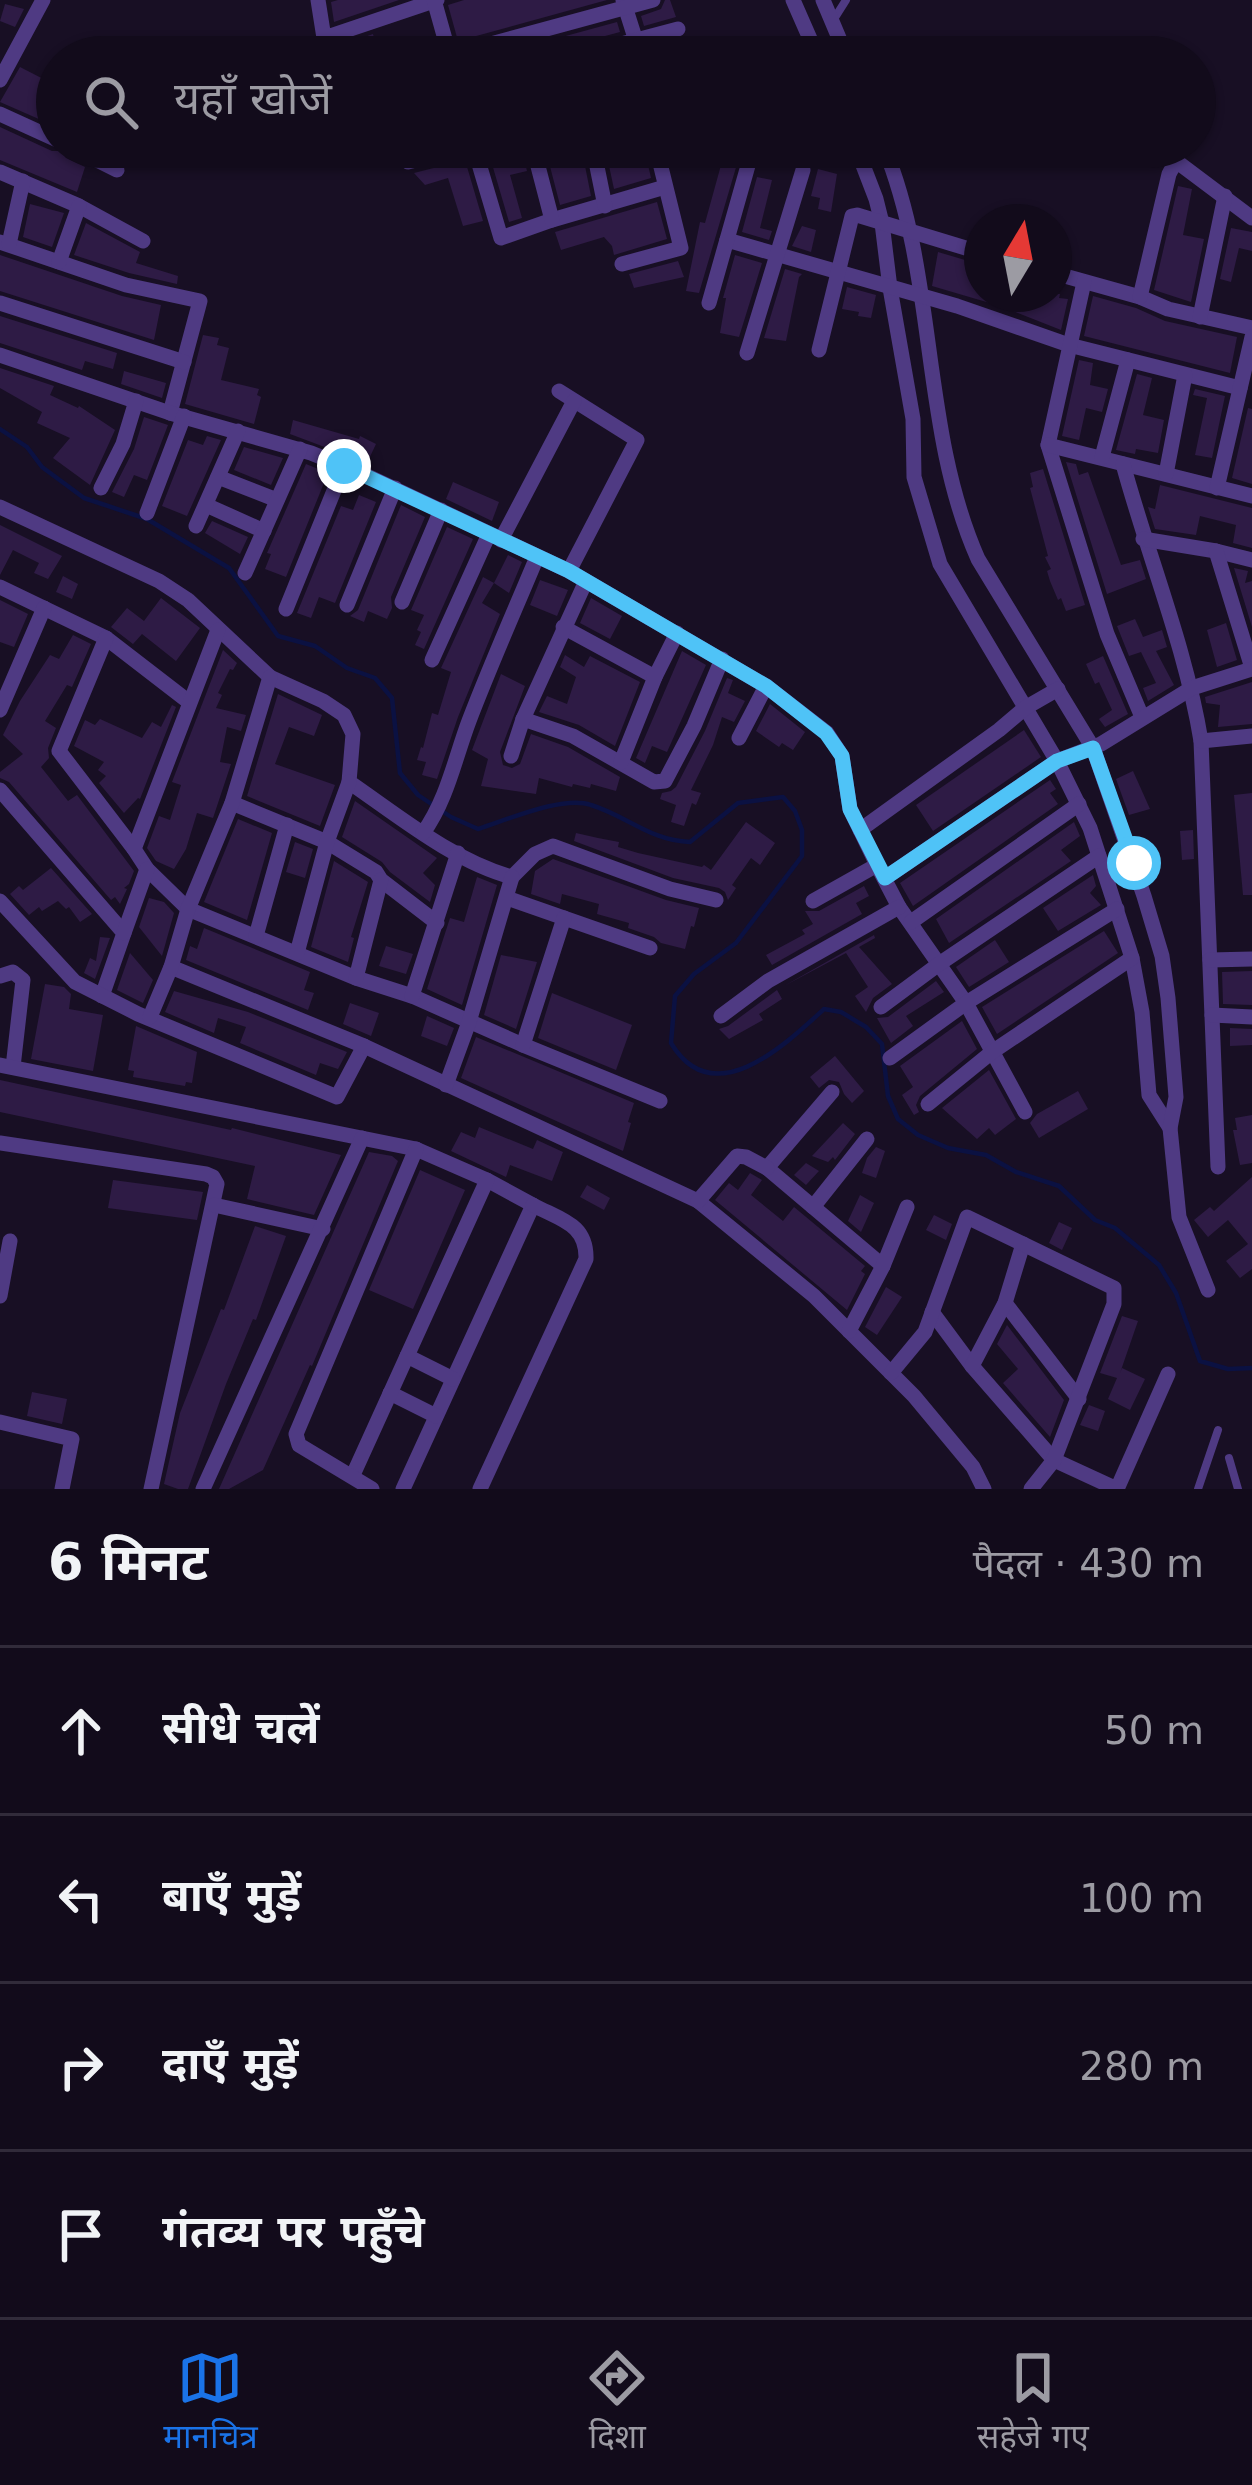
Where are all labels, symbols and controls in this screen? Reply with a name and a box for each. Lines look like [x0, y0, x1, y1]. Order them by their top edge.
search box [36, 36, 1216, 168]
icon: search [78, 69, 144, 135]
text: यहाँ खोजें [174, 72, 332, 125]
north arrow [964, 204, 1072, 312]
route end [317, 439, 371, 493]
route start [1107, 836, 1161, 890]
text: 6 मिनट [48, 1533, 208, 1592]
text: पैदल · 430 m [973, 1541, 1204, 1586]
icon: ahead [48, 1698, 114, 1764]
text: सीधे चलें [162, 1701, 320, 1754]
text: 50 m [1104, 1708, 1204, 1753]
icon: left [48, 1866, 114, 1932]
text: बाएँ मुड़ें [162, 1869, 301, 1922]
text: 100 m [1079, 1876, 1204, 1921]
icon: right [48, 2034, 114, 2100]
text: दाएँ मुड़ें [162, 2037, 299, 2090]
text: 280 m [1079, 2044, 1204, 2089]
icon: arrive [48, 2202, 114, 2268]
text: गंतव्य पर पहुँचे [162, 2205, 425, 2258]
tab: मानचित्र [163, 2345, 258, 2461]
tab: दिशा [584, 2345, 650, 2461]
tab: सहेजे गए [977, 2345, 1089, 2461]

